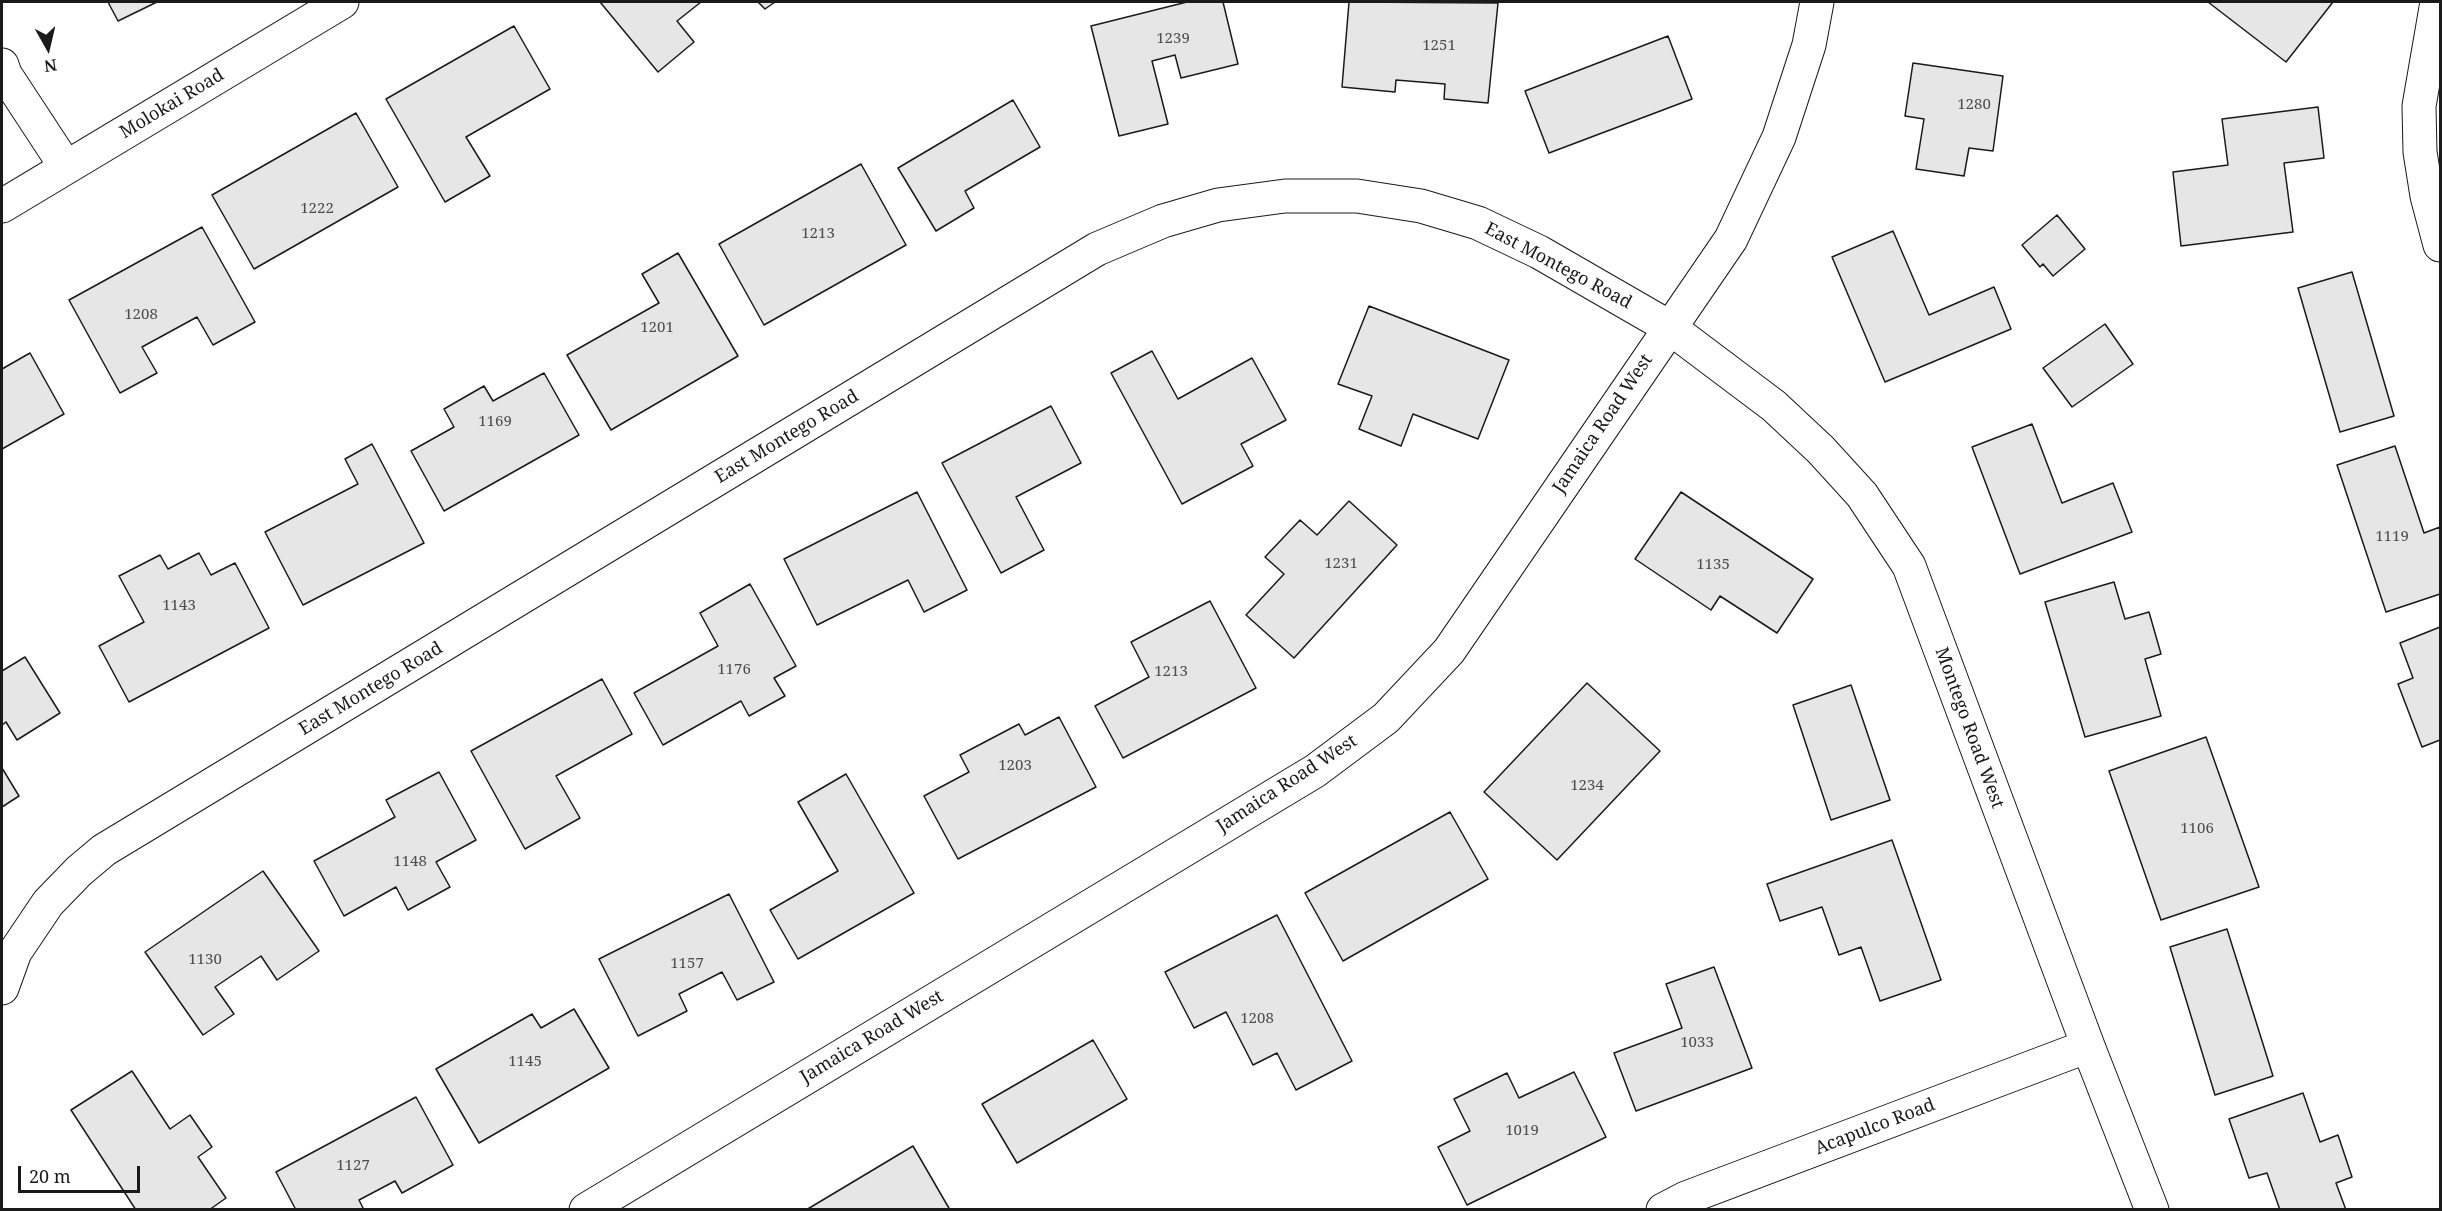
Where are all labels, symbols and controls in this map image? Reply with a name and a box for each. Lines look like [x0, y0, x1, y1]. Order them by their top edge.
north arrow [18, 18, 78, 78]
house number: 1239 [1156, 30, 1190, 48]
house number: 1251 [1422, 37, 1456, 55]
text: N [43, 54, 58, 78]
street label: Molokai Road [116, 64, 228, 144]
house number: 1280 [1957, 96, 1991, 114]
house number: 1222 [300, 200, 334, 218]
street label: East Montego Road [1481, 218, 1635, 314]
house number: 1213 [801, 225, 835, 243]
house number: 1208 [124, 306, 158, 324]
house number: 1201 [640, 319, 674, 337]
street label: Jamaica Road West [1548, 350, 1658, 498]
street label: East Montego Road [711, 386, 863, 488]
house number: 1169 [478, 413, 512, 431]
house number: 1119 [2375, 528, 2409, 546]
house number: 1231 [1324, 555, 1358, 573]
house number: 1135 [1696, 556, 1730, 574]
house number: 1143 [162, 597, 196, 615]
street label: East Montego Road [295, 638, 447, 740]
street label: Montego Road West [1930, 645, 2008, 811]
house number: 1176 [717, 661, 751, 679]
house number: 1213 [1154, 663, 1188, 681]
street label: Jamaica Road West [1213, 731, 1361, 837]
house number: 1203 [998, 757, 1032, 775]
house number: 1234 [1570, 777, 1604, 795]
house number: 1106 [2180, 820, 2214, 838]
house number: 1148 [393, 853, 427, 871]
house number: 1130 [188, 951, 222, 969]
house number: 1157 [670, 955, 704, 973]
street label: Jamaica Road West [797, 986, 947, 1088]
house number: 1208 [1240, 1010, 1274, 1028]
house number: 1033 [1680, 1034, 1714, 1052]
house number: 1145 [508, 1053, 542, 1071]
street label: Acapulco Road [1812, 1094, 1938, 1160]
house number: 1019 [1505, 1122, 1539, 1140]
scale bar [21, 1154, 142, 1192]
house number: 1127 [336, 1157, 370, 1175]
text: 20 m [29, 1164, 71, 1188]

